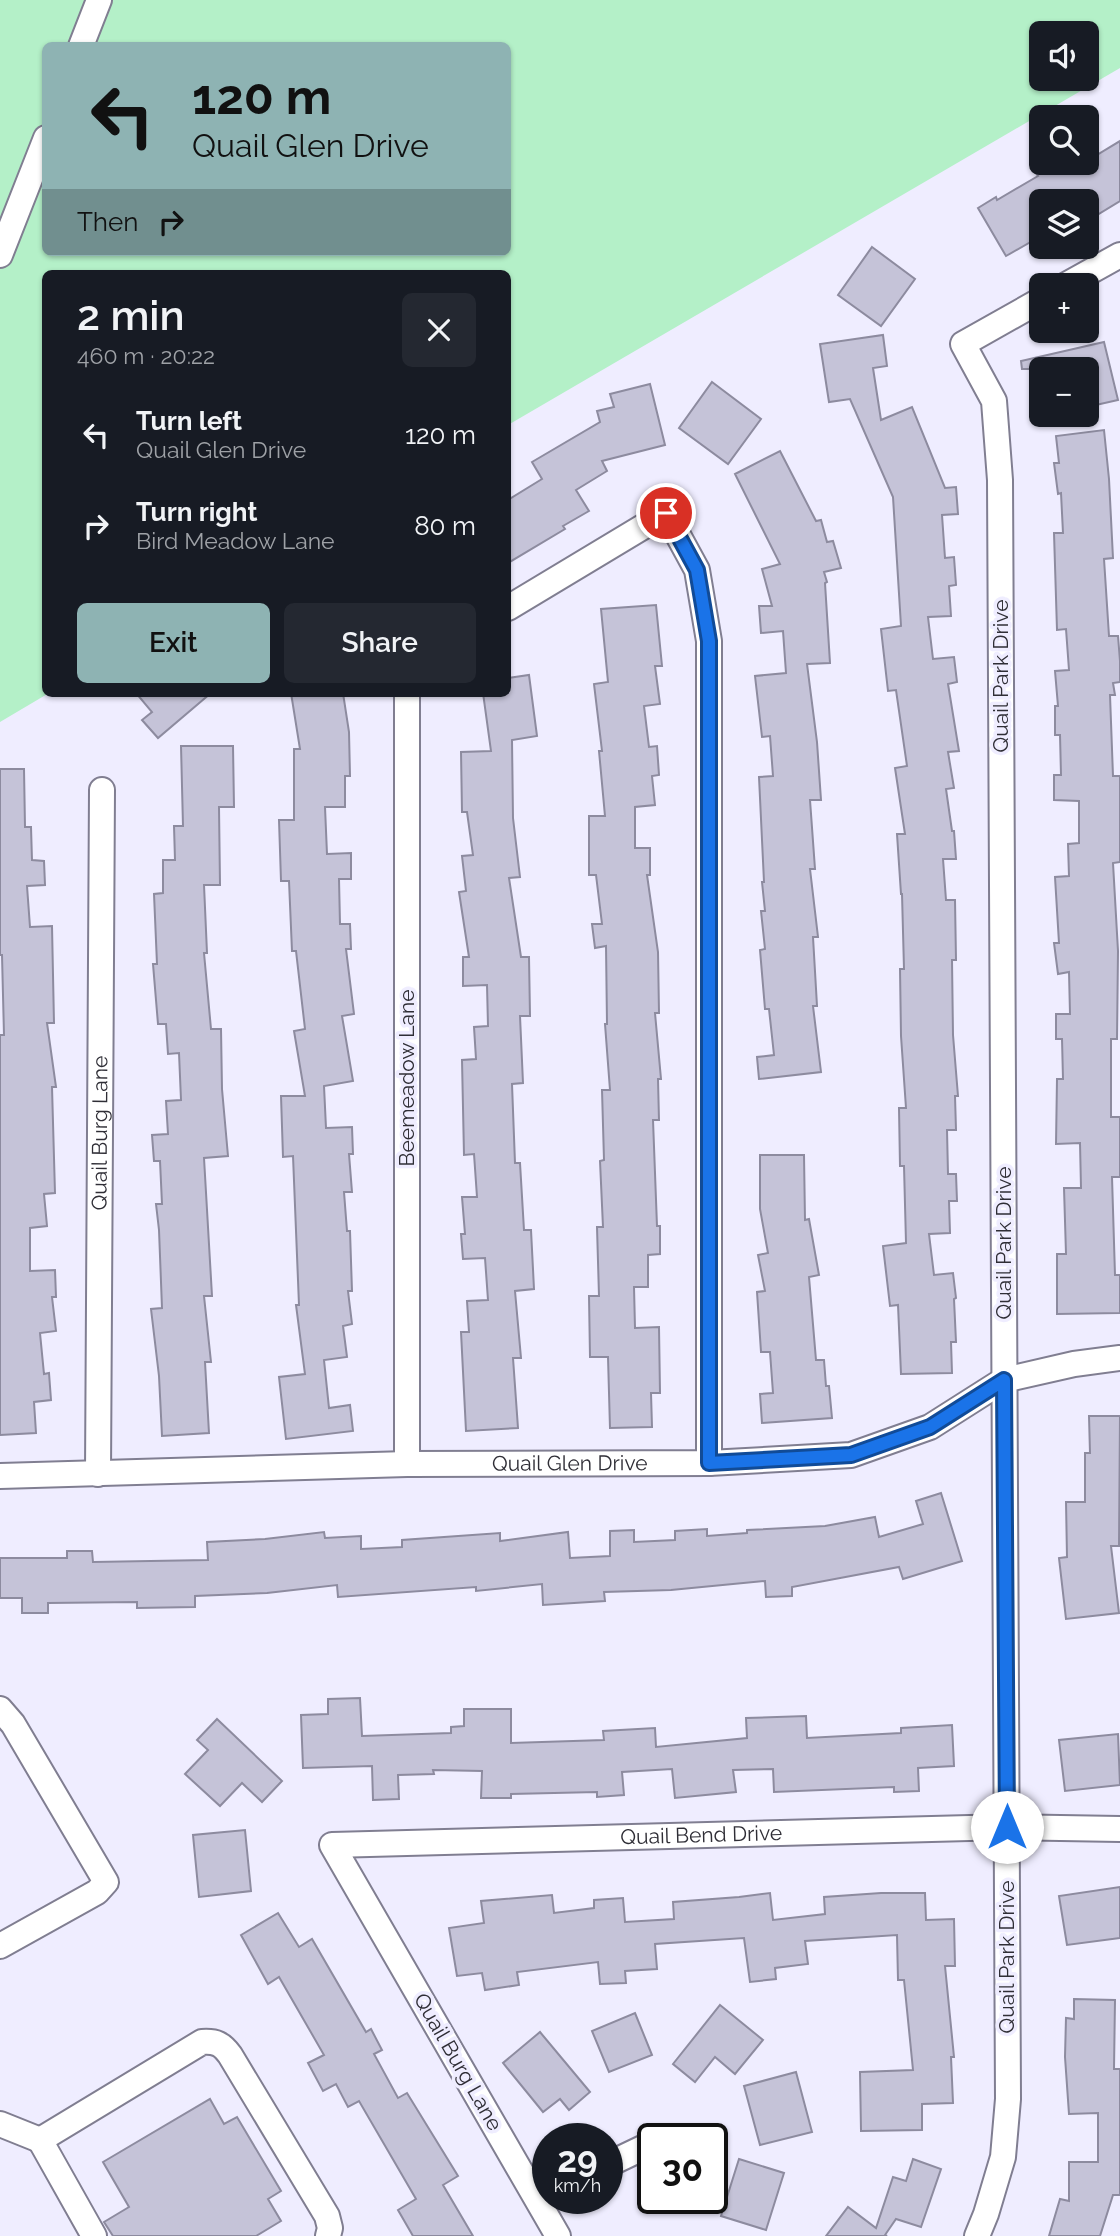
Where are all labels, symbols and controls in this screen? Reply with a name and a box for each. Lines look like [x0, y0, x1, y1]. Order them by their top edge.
map controls [1029, 21, 1099, 427]
button: sound [1029, 21, 1099, 91]
text: 120 m [192, 68, 331, 125]
icon: left [77, 70, 168, 161]
button: search [1029, 105, 1099, 175]
text: Quail Glen Drive [192, 127, 429, 164]
button: layers [1029, 189, 1099, 259]
icon: right [152, 203, 190, 241]
text: Then [77, 207, 138, 237]
button: + [1029, 273, 1099, 343]
text: 2 min [77, 291, 185, 340]
button: close [402, 293, 476, 367]
text: 460 m · 20:22 [77, 342, 215, 369]
button: − [1029, 357, 1099, 427]
text: Turn left [136, 406, 242, 436]
icon: left [77, 416, 115, 454]
text: 120 m [405, 420, 476, 450]
text: Quail Glen Drive [136, 436, 306, 463]
pin [636, 483, 696, 543]
icon: arrive [647, 494, 685, 532]
text: Turn right [136, 497, 257, 527]
icon: right [77, 507, 115, 545]
text: 80 m [414, 511, 476, 541]
text: Bird Meadow Lane [136, 527, 335, 554]
street label: Quail Park Drive [988, 599, 1013, 753]
button: Exit [77, 603, 270, 683]
button: Share [284, 603, 476, 683]
street label: Beemeadow Lane [394, 990, 419, 1167]
street label: Quail Burg Lane [87, 1055, 112, 1211]
street label: Quail Park Drive [991, 1166, 1016, 1320]
street label: Quail Glen Drive [492, 1450, 648, 1476]
position arrow [970, 1790, 1044, 1864]
street label: Quail Bend Drive [620, 1820, 782, 1849]
street label: Quail Park Drive [994, 1880, 1019, 2034]
street label: Quail Burg Lane [409, 1988, 508, 2135]
speed limit sign: 30 [637, 2123, 728, 2214]
text: 29 [557, 2139, 598, 2180]
text: km/h [554, 2175, 601, 2196]

